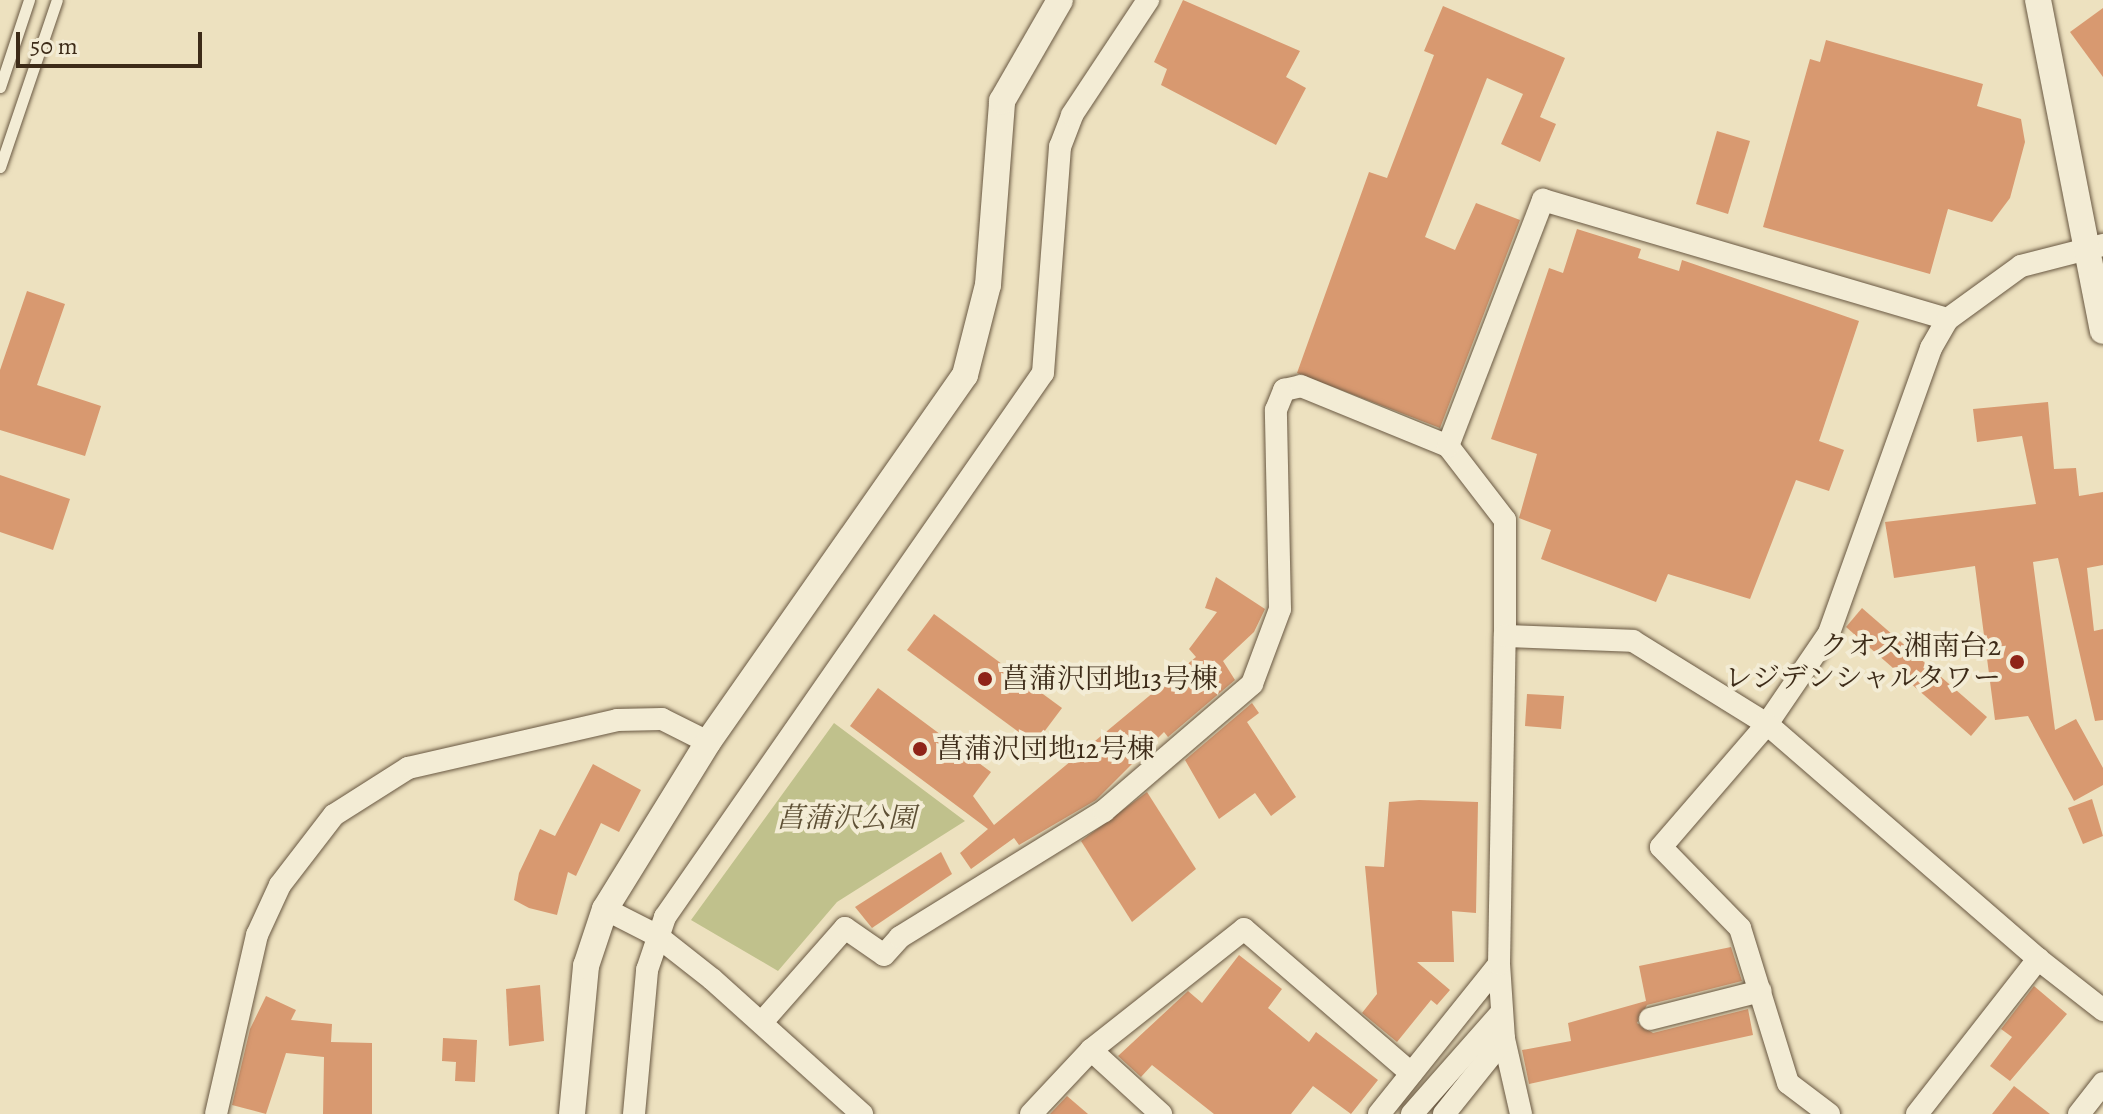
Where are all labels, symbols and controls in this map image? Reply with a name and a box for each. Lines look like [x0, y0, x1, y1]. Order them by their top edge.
scale bar [20, 16, 206, 66]
text: 50 m [30, 30, 78, 62]
place label: クオス湘南台2 レジデンシャルタワー [1721, 629, 2001, 695]
marker: クオス湘南台2 レジデンシャルタワー [2008, 653, 2026, 671]
place label: 菖蒲沢団地13号棟 [1001, 662, 1218, 696]
marker: 菖蒲沢団地13号棟 [976, 670, 994, 688]
place label: 菖蒲沢団地12号棟 [936, 732, 1155, 766]
marker: 菖蒲沢団地12号棟 [911, 740, 929, 758]
park label: 菖蒲沢公園 [776, 801, 916, 835]

